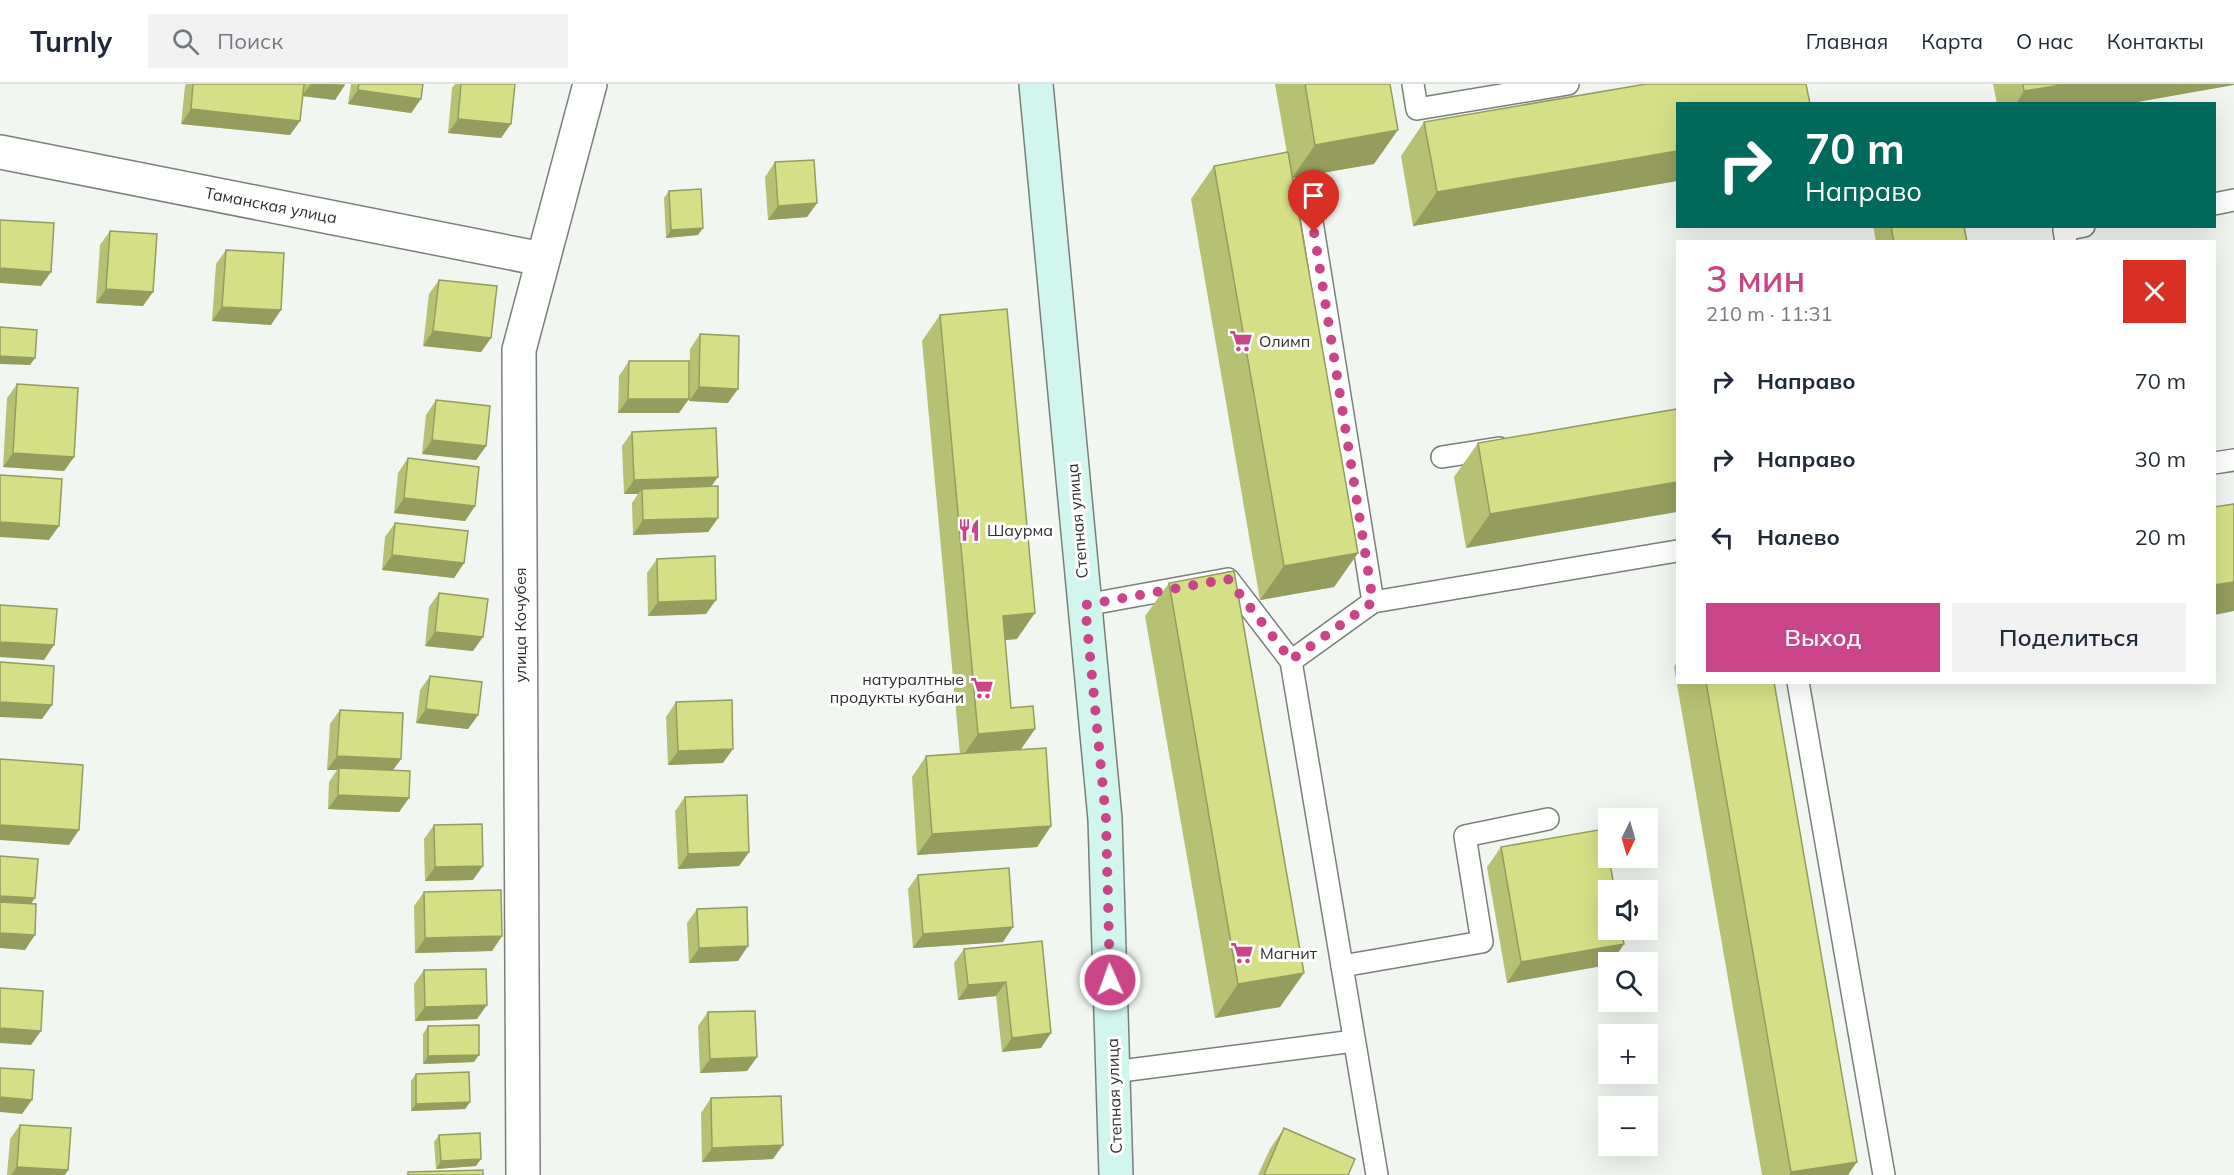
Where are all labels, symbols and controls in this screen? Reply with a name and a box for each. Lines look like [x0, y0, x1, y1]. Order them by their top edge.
search box [148, 14, 568, 68]
text: Turnly [30, 24, 112, 59]
icon: search [169, 25, 202, 58]
text: Поиск [217, 27, 283, 55]
text: Главная [1806, 28, 1888, 54]
text: Карта [1921, 28, 1983, 54]
text: О нас [2016, 28, 2074, 54]
text: Контакты [2107, 28, 2204, 54]
text: 70 m [1805, 122, 1905, 175]
icon: right [1706, 126, 1784, 204]
pin [1288, 170, 1339, 232]
text: Направо [1805, 174, 1922, 208]
icon: arrive [1297, 179, 1330, 212]
street label: Таманская улица [203, 182, 339, 228]
text: 3 мин [1706, 256, 1805, 301]
button: close [2123, 260, 2186, 323]
text: 210 m · 11:31 [1706, 301, 1832, 326]
supermarket icon: Олимп [1228, 328, 1254, 354]
place label: Олимп [1259, 331, 1310, 351]
icon: right [1706, 365, 1739, 398]
text: Направо [1757, 367, 1855, 395]
text: 70 m [2135, 367, 2186, 395]
icon: right [1706, 443, 1739, 476]
text: Направо [1757, 445, 1855, 473]
text: 30 m [2135, 445, 2186, 473]
street label: Степная улица [1062, 463, 1092, 579]
restaurant icon: Шаурма [956, 517, 982, 543]
place label: Шаурма [987, 520, 1053, 540]
icon: left [1706, 521, 1739, 554]
text: Налево [1757, 523, 1840, 551]
text: 20 m [2135, 523, 2186, 551]
street label: улица Кочубея [510, 567, 530, 683]
button: Выход [1706, 603, 1940, 672]
button: Поделиться [1952, 603, 2186, 672]
place label: натуралтные продукты кубани [830, 669, 964, 707]
supermarket icon: натуралтные продукты кубани [969, 675, 995, 701]
north arrow [1598, 808, 1658, 868]
map controls [1598, 808, 1658, 1156]
button: sound [1598, 880, 1658, 940]
supermarket icon: Магнит [1229, 940, 1255, 966]
place label: Магнит [1260, 943, 1318, 963]
position arrow [1078, 948, 1142, 1012]
button: search [1598, 952, 1658, 1012]
button: + [1598, 1024, 1658, 1084]
street label: Степная улица [1102, 1038, 1126, 1154]
button: − [1598, 1096, 1658, 1156]

